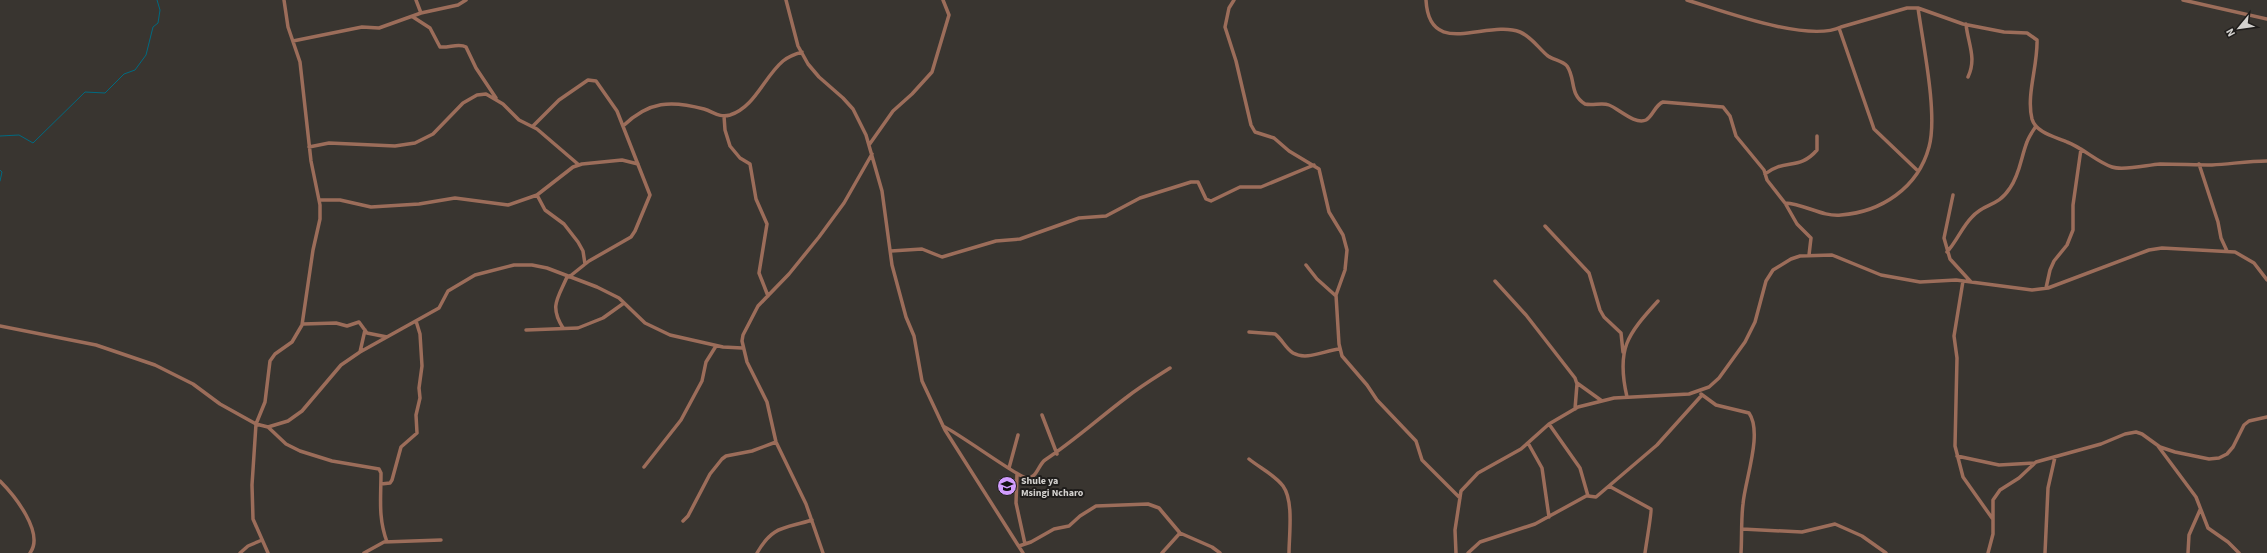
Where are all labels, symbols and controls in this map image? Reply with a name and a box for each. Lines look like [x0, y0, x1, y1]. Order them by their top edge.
north arrow [2219, 8, 2259, 48]
text: N [2222, 26, 2239, 39]
place label: Shule ya Msingi Ncharo [1021, 474, 1084, 500]
school or university icon: Shule ya Msingi Ncharo [996, 475, 1018, 497]

